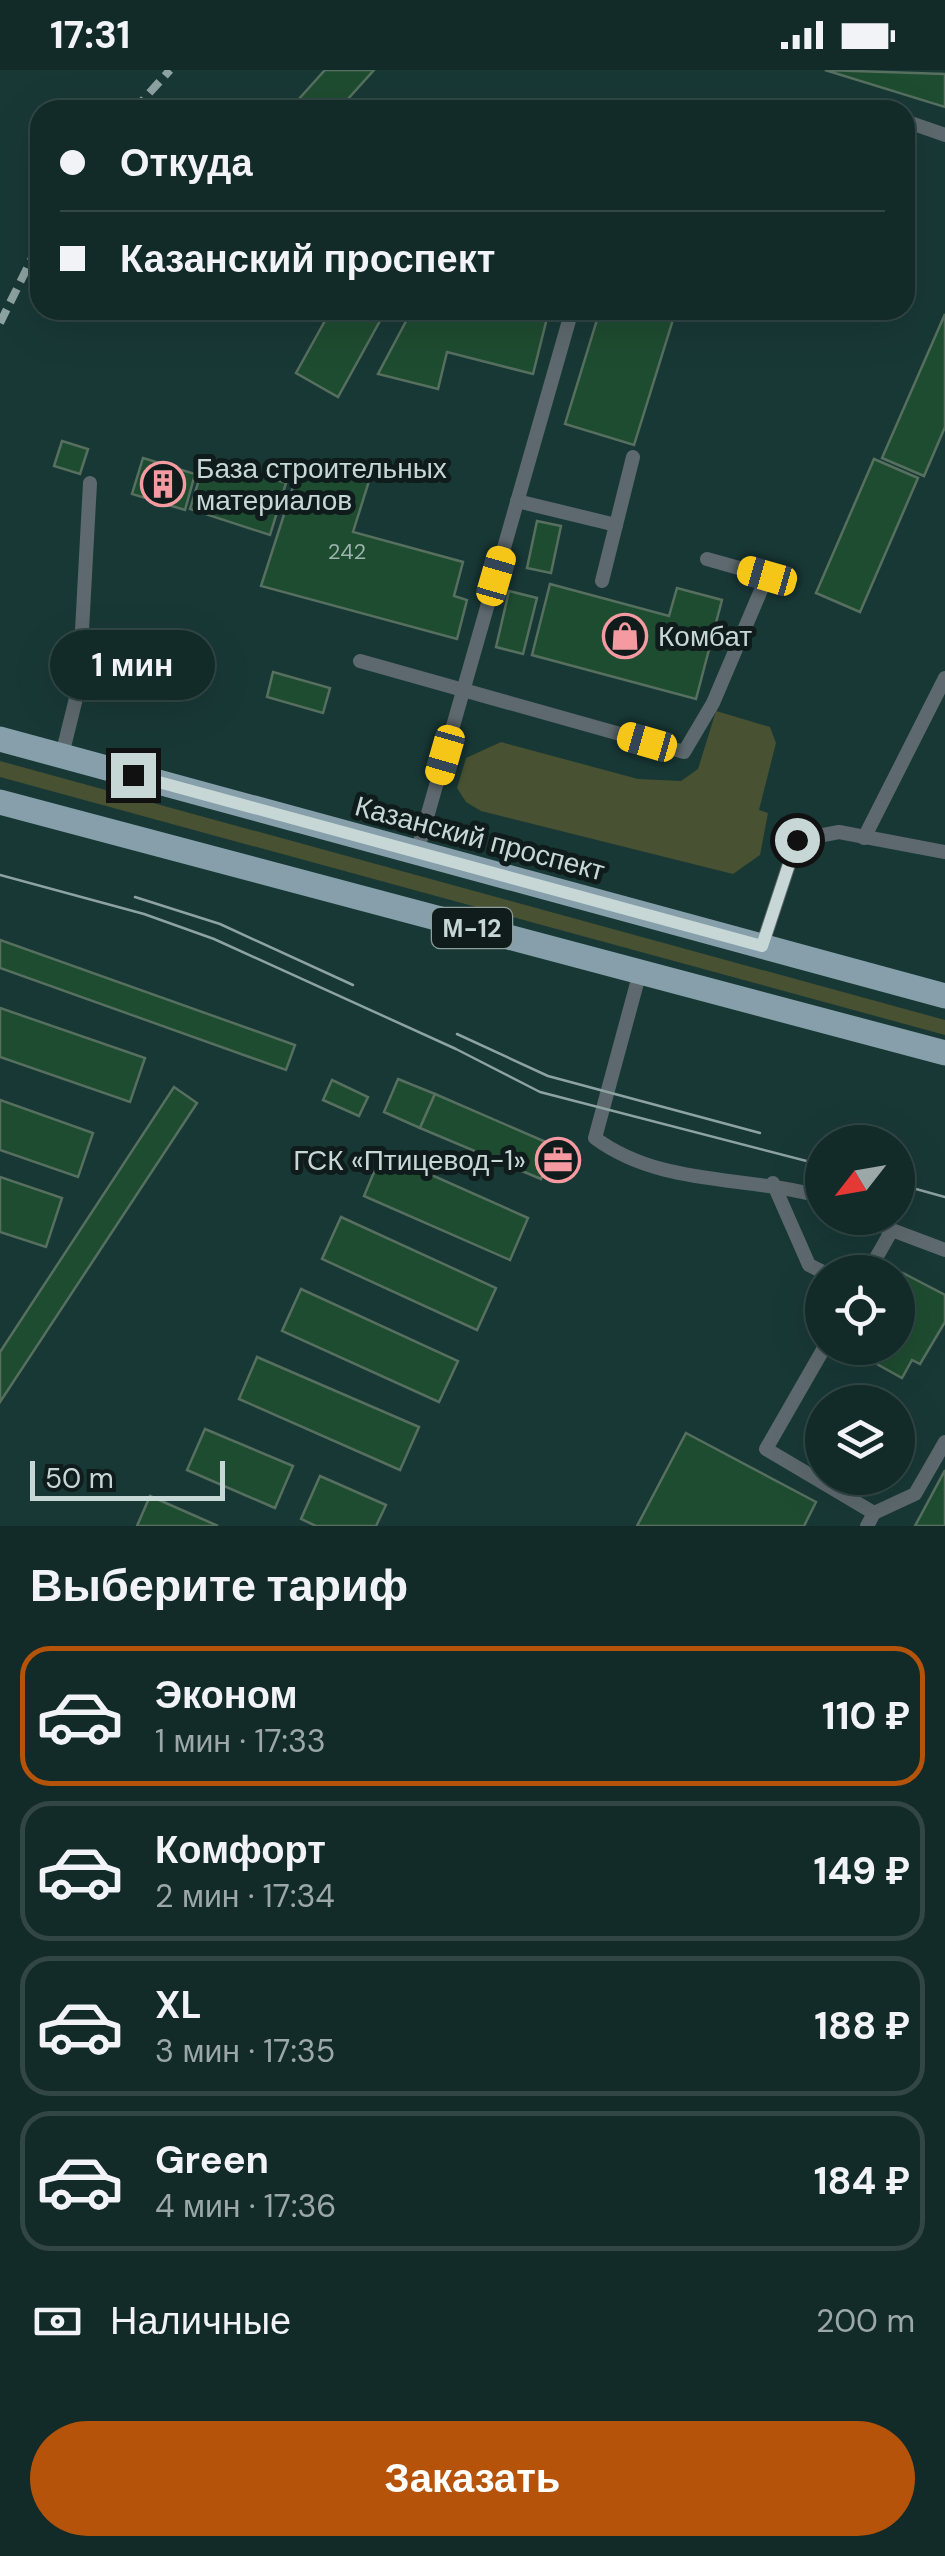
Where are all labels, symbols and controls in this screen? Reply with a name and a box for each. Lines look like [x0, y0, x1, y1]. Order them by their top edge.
text: 17:31 [50, 10, 130, 60]
text: Откуда [120, 138, 253, 188]
text: Казанский проспект [120, 234, 495, 284]
place label: База строительных материалов [196, 450, 447, 519]
building icon: База строительных материалов [140, 461, 186, 507]
house number: 242 [328, 537, 366, 566]
car [473, 543, 519, 609]
car [734, 553, 800, 599]
shop icon: Комбат [602, 613, 648, 659]
place label: Комбат [658, 618, 752, 655]
callout: 1 мин [51, 630, 216, 700]
text: 1 мин [92, 644, 173, 686]
car [614, 719, 680, 765]
car [422, 722, 468, 788]
route end [111, 753, 156, 798]
street label: Казанский проспект [351, 787, 609, 890]
route start [775, 818, 820, 863]
road number: М-12 [432, 908, 512, 948]
north arrow [805, 1125, 915, 1235]
map controls [805, 1125, 915, 1495]
office icon: ГСК «Птицевод-1» [535, 1137, 581, 1183]
place label: ГСК «Птицевод-1» [293, 1142, 526, 1179]
button: locate [805, 1255, 915, 1365]
button: layers [805, 1385, 915, 1495]
scale bar [30, 1456, 225, 1500]
text: 50 m [45, 1460, 114, 1497]
text: Выберите тариф [30, 1556, 408, 1615]
text: Эконом [155, 1670, 298, 1720]
icon: car [35, 1671, 125, 1761]
text: 110 ₽ [822, 1691, 910, 1741]
text: 1 мин · 17:33 [155, 1720, 326, 1762]
text: Комфорт [155, 1825, 326, 1875]
icon: car [35, 1826, 125, 1916]
text: 149 ₽ [814, 1846, 910, 1896]
text: 2 мин · 17:34 [155, 1875, 335, 1917]
text: XL [155, 1980, 202, 2030]
icon: car [35, 1981, 125, 2071]
text: 188 ₽ [814, 2001, 910, 2051]
text: 3 мин · 17:35 [155, 2030, 335, 2072]
text: Green [155, 2135, 269, 2185]
icon: car [35, 2136, 125, 2226]
text: 184 ₽ [814, 2156, 910, 2206]
text: 4 мин · 17:36 [155, 2185, 336, 2227]
icon: cash [30, 2294, 85, 2349]
text: Наличные [110, 2296, 291, 2346]
text: 200 m [816, 2300, 915, 2342]
button: Заказать [30, 2421, 915, 2536]

